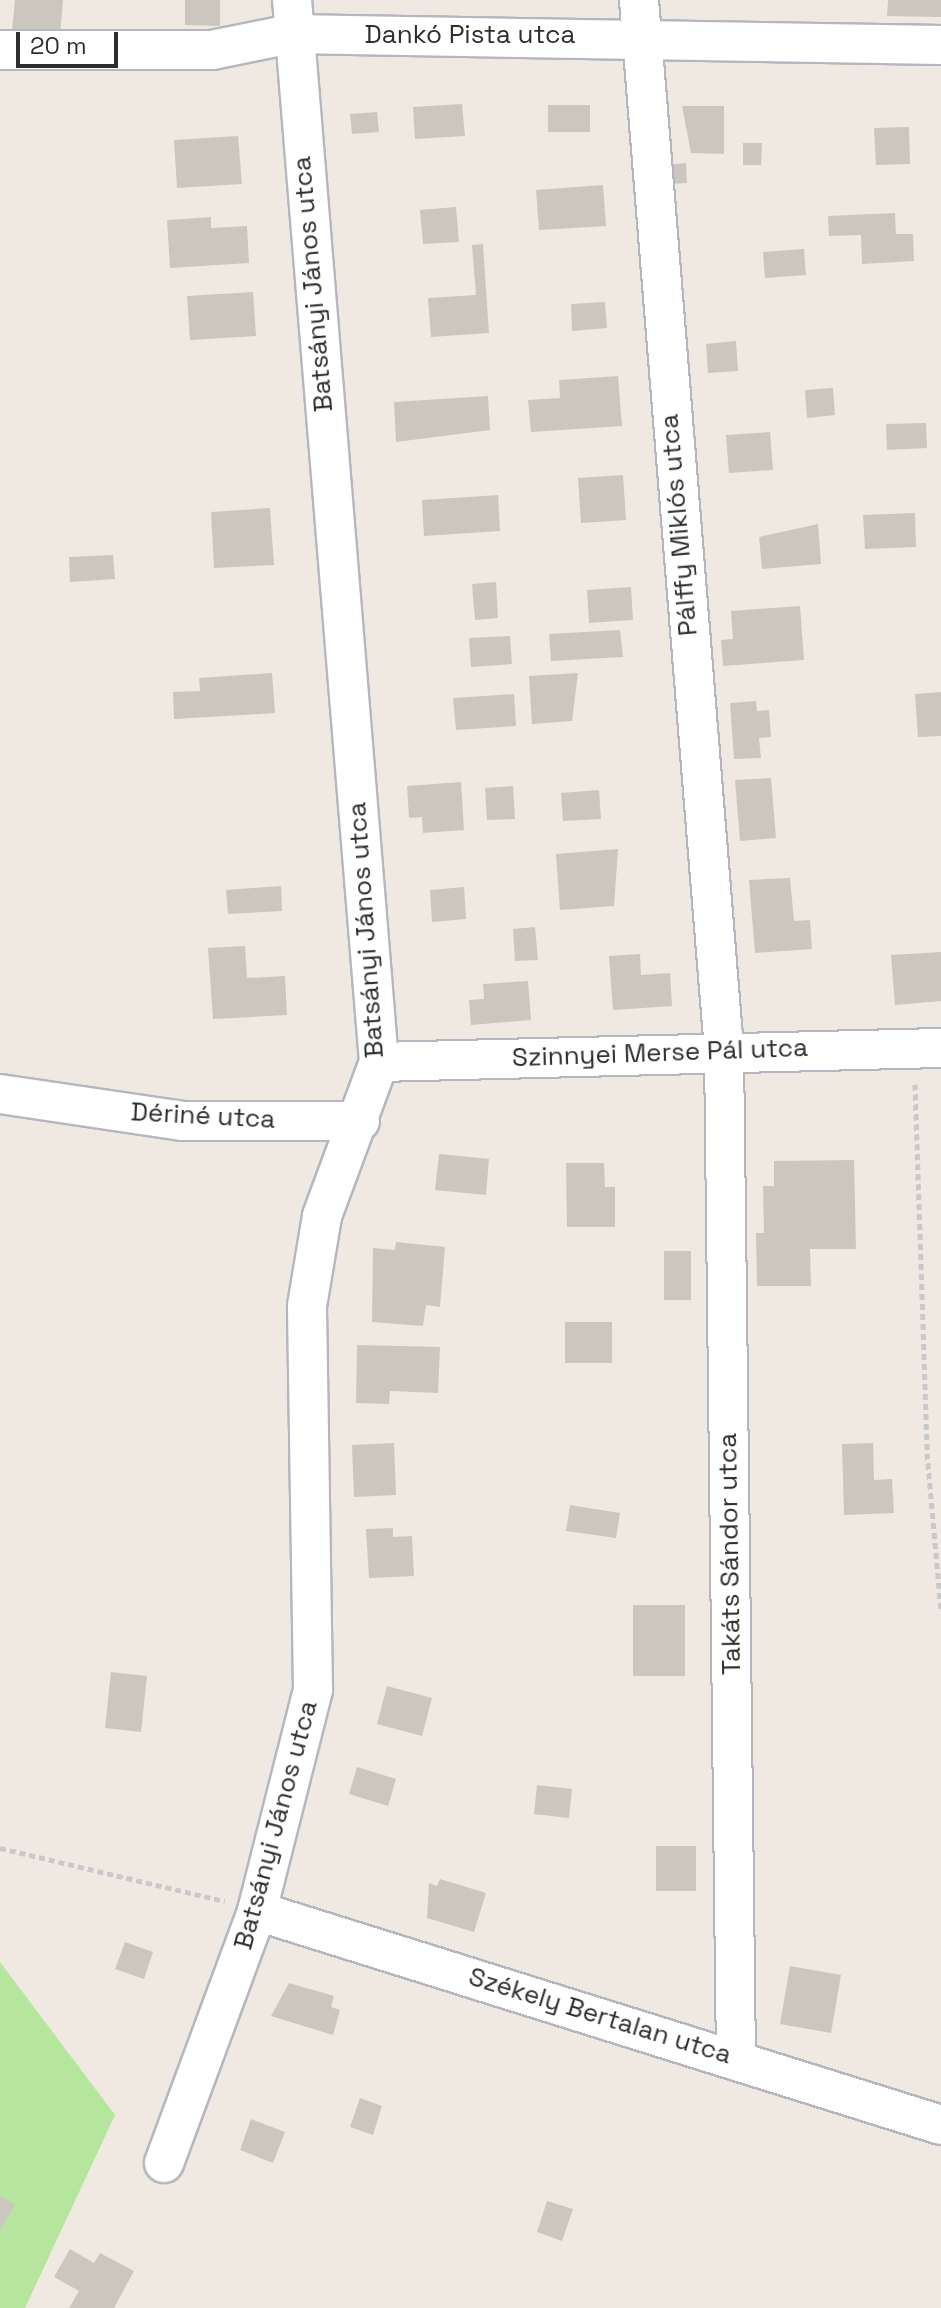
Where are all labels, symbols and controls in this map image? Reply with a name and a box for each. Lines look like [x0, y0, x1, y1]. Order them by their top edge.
scale bar [20, 16, 122, 66]
street label: Dankó Pista utca [365, 19, 575, 51]
text: 20 m [30, 30, 87, 61]
street label: Batsányi János utca [286, 155, 340, 413]
street label: Pálffy Miklós utca [654, 413, 704, 637]
street label: Batsányi János utca [341, 801, 391, 1059]
street label: Szinnyei Merse Pál utca [511, 1032, 809, 1074]
street label: Dériné utca [130, 1097, 276, 1135]
street label: Takáts Sándor utca [712, 1433, 748, 1675]
street label: Batsányi János utca [228, 1697, 324, 1953]
street label: Székely Bertalan utca [465, 1961, 735, 2071]

